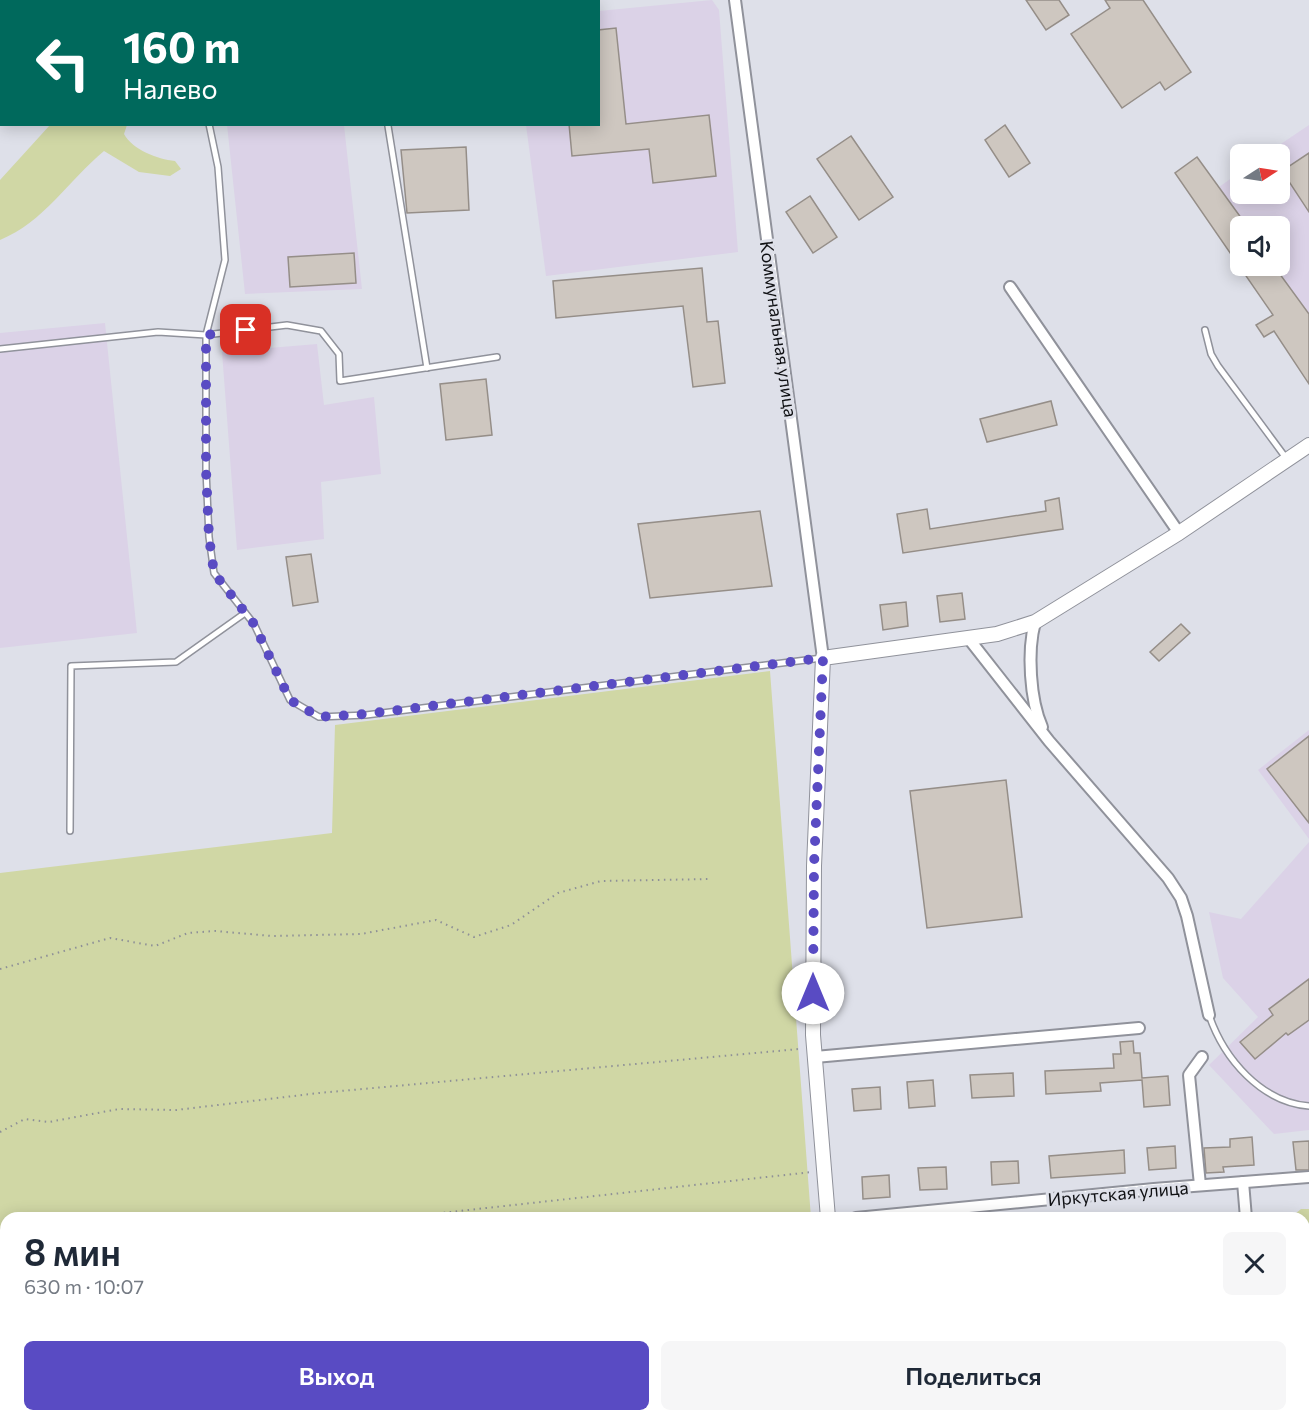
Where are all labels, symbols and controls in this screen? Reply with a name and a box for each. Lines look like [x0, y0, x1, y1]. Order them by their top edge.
text: 160 m [123, 20, 241, 72]
icon: left [24, 24, 102, 102]
text: Налево [123, 72, 218, 105]
north arrow [1230, 144, 1290, 204]
map controls [1230, 144, 1290, 276]
button: sound [1230, 216, 1290, 276]
street label: Коммунальная улица [756, 239, 802, 419]
pin [220, 304, 271, 355]
icon: arrive [229, 313, 262, 346]
position arrow [781, 961, 845, 1025]
street label: Иркутская улица [1047, 1176, 1189, 1210]
text: 8 мин [24, 1229, 121, 1273]
button: close [1223, 1232, 1286, 1295]
text: 630 m · 10:07 [24, 1274, 144, 1298]
button: Выход [24, 1341, 649, 1410]
button: Поделиться [661, 1341, 1286, 1410]

